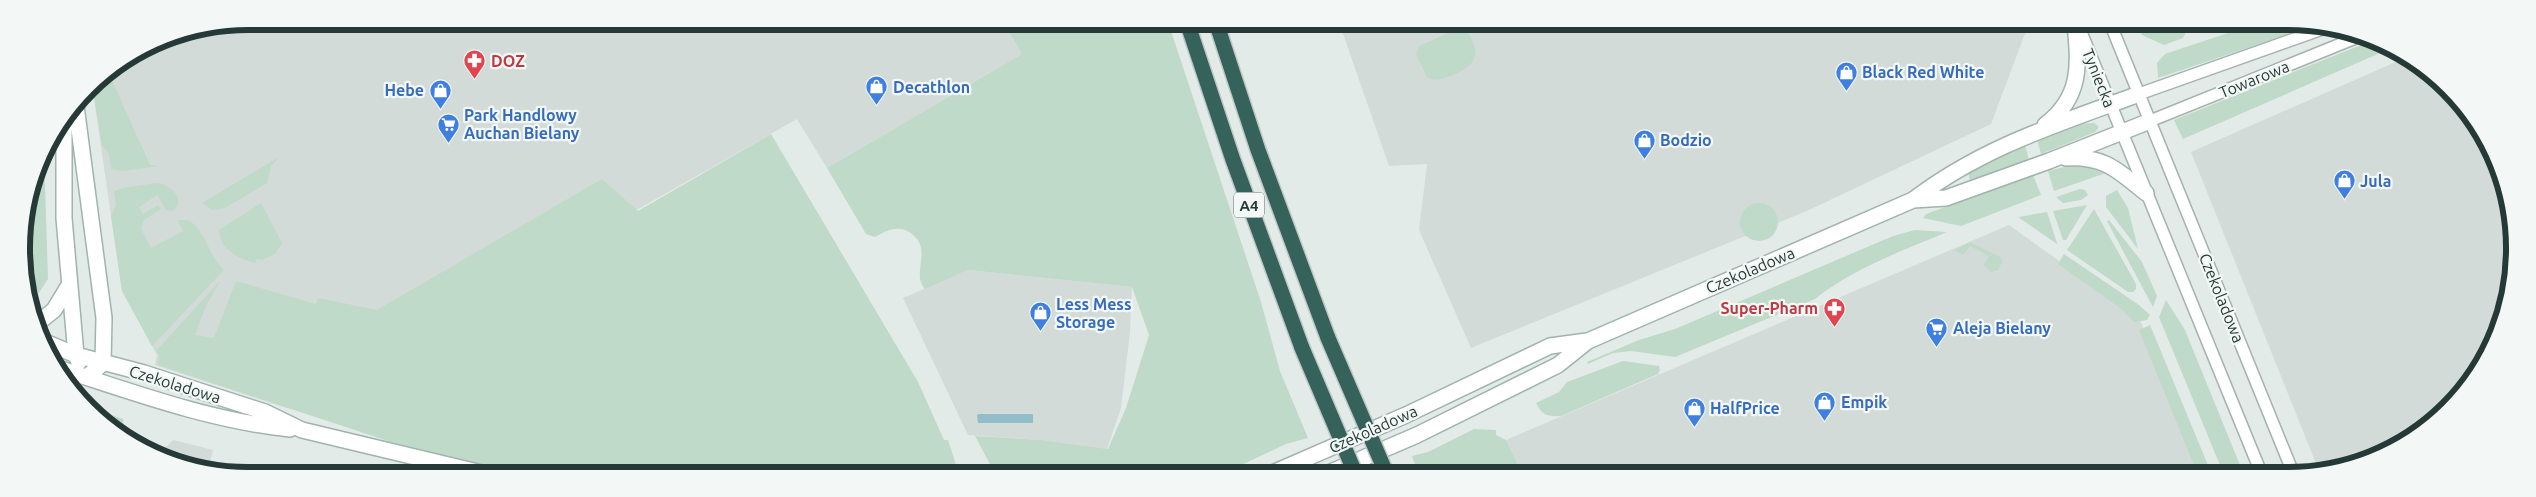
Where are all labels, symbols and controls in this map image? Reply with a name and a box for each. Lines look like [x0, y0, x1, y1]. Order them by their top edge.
street label: Tyniecka [2079, 46, 2119, 110]
pharmacy icon: DOZ [463, 49, 487, 80]
place label: DOZ [491, 52, 525, 70]
street label: Towarowa [2216, 57, 2292, 101]
shop icon: Black Red White [1834, 60, 1858, 91]
place label: Black Red White [1862, 63, 1984, 81]
shop icon: Decathlon [865, 75, 889, 106]
shop icon: Hebe [428, 78, 452, 109]
place label: Decathlon [893, 78, 970, 96]
place label: Hebe [384, 81, 424, 99]
place label: Park Handlowy Auchan Bielany [464, 106, 580, 142]
supermarket icon: Park Handlowy Auchan Bielany [436, 112, 460, 143]
shop icon: Bodzio [1632, 128, 1656, 159]
place label: Bodzio [1660, 131, 1712, 149]
shop icon: Jula [2332, 169, 2356, 200]
place label: Jula [2360, 172, 2391, 190]
road number: A4 [1234, 192, 1264, 218]
street label: Czekoladowa [1703, 243, 1797, 297]
street label: Czekoladowa [2196, 251, 2248, 345]
place label: Less Mess Storage [1056, 295, 1131, 331]
pharmacy icon: Super-Pharm [1822, 296, 1846, 327]
place label: Super-Pharm [1720, 299, 1818, 317]
shop icon: Less Mess Storage [1028, 301, 1052, 332]
supermarket icon: Aleja Bielany [1925, 316, 1949, 347]
place label: Aleja Bielany [1953, 319, 2051, 337]
street label: Czekoladowa [127, 362, 223, 406]
shop icon: Empik [1813, 390, 1837, 421]
place label: Empik [1841, 393, 1887, 411]
shop icon: HalfPrice [1682, 396, 1706, 427]
place label: HalfPrice [1710, 399, 1780, 417]
street label: Czekoladowa [1326, 401, 1420, 457]

